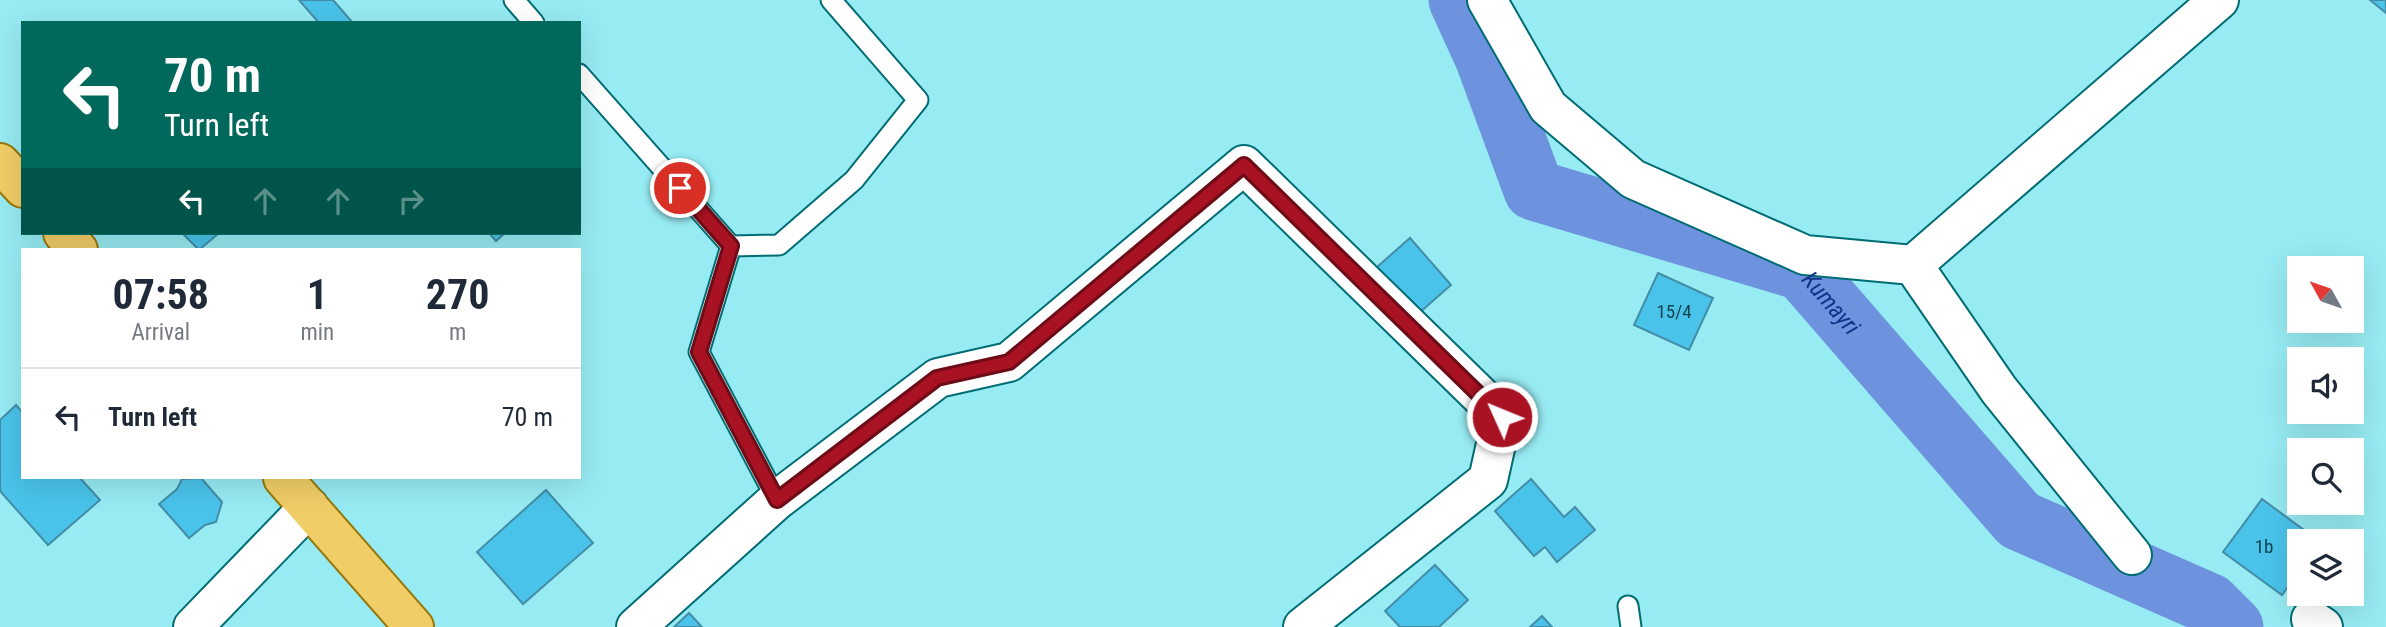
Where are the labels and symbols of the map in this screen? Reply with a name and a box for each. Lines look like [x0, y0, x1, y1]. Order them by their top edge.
pin [650, 158, 710, 218]
north arrow [2287, 256, 2364, 332]
water label: Kumayri [1796, 266, 1866, 341]
house number: 15/4 [1656, 300, 1692, 323]
position arrow [1465, 380, 1539, 454]
house number: 1b [2255, 535, 2273, 558]

